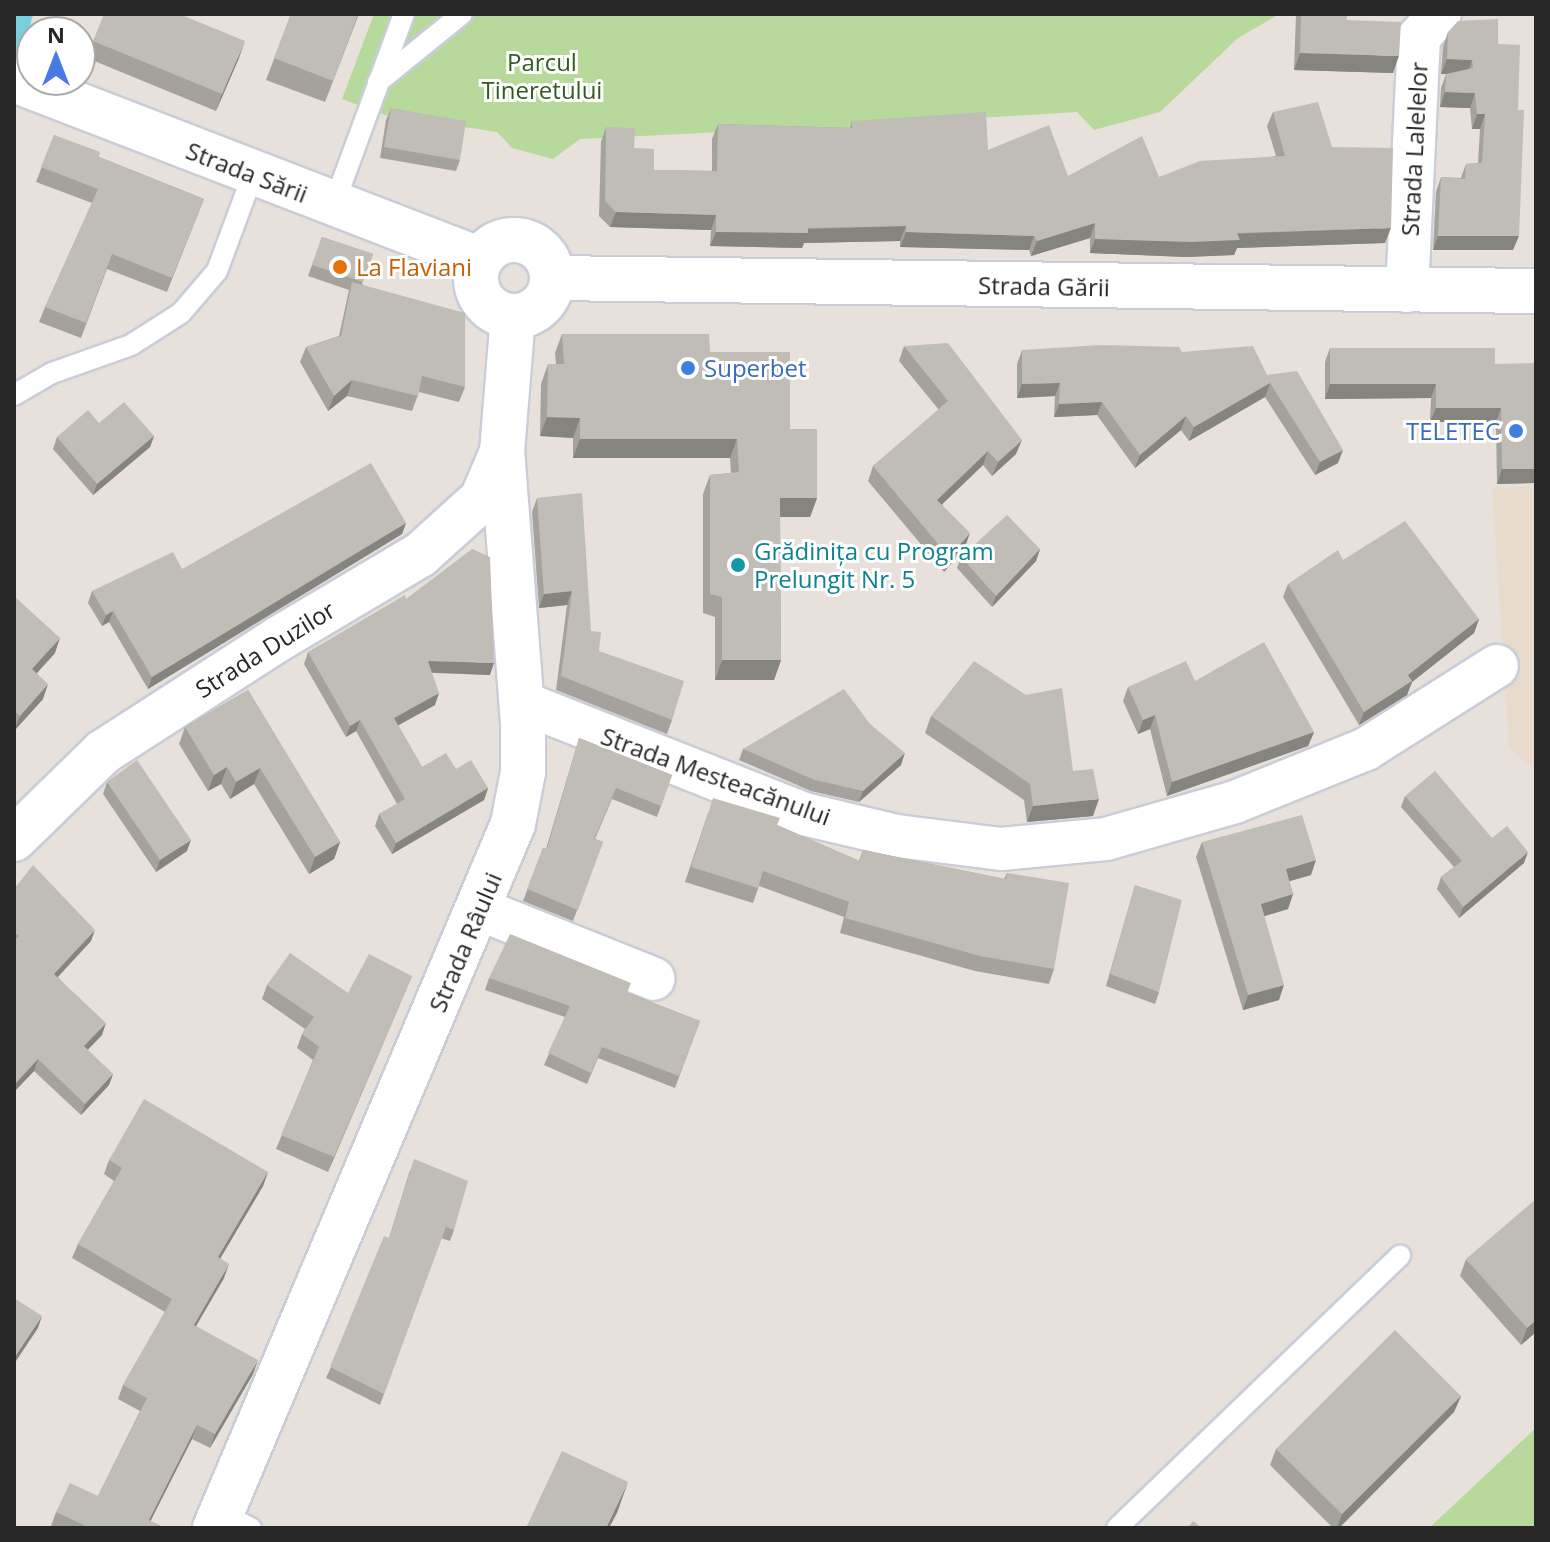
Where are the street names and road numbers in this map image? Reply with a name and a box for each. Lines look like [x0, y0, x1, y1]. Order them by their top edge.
street label: Strada Lalelelor [1395, 61, 1433, 237]
street label: Strada Sării [182, 136, 312, 208]
street label: Strada Gării [978, 270, 1110, 302]
street label: Strada Duzilor [190, 595, 340, 703]
street label: Strada Mesteacănului [597, 721, 835, 831]
street label: Strada Râului [423, 868, 507, 1016]

